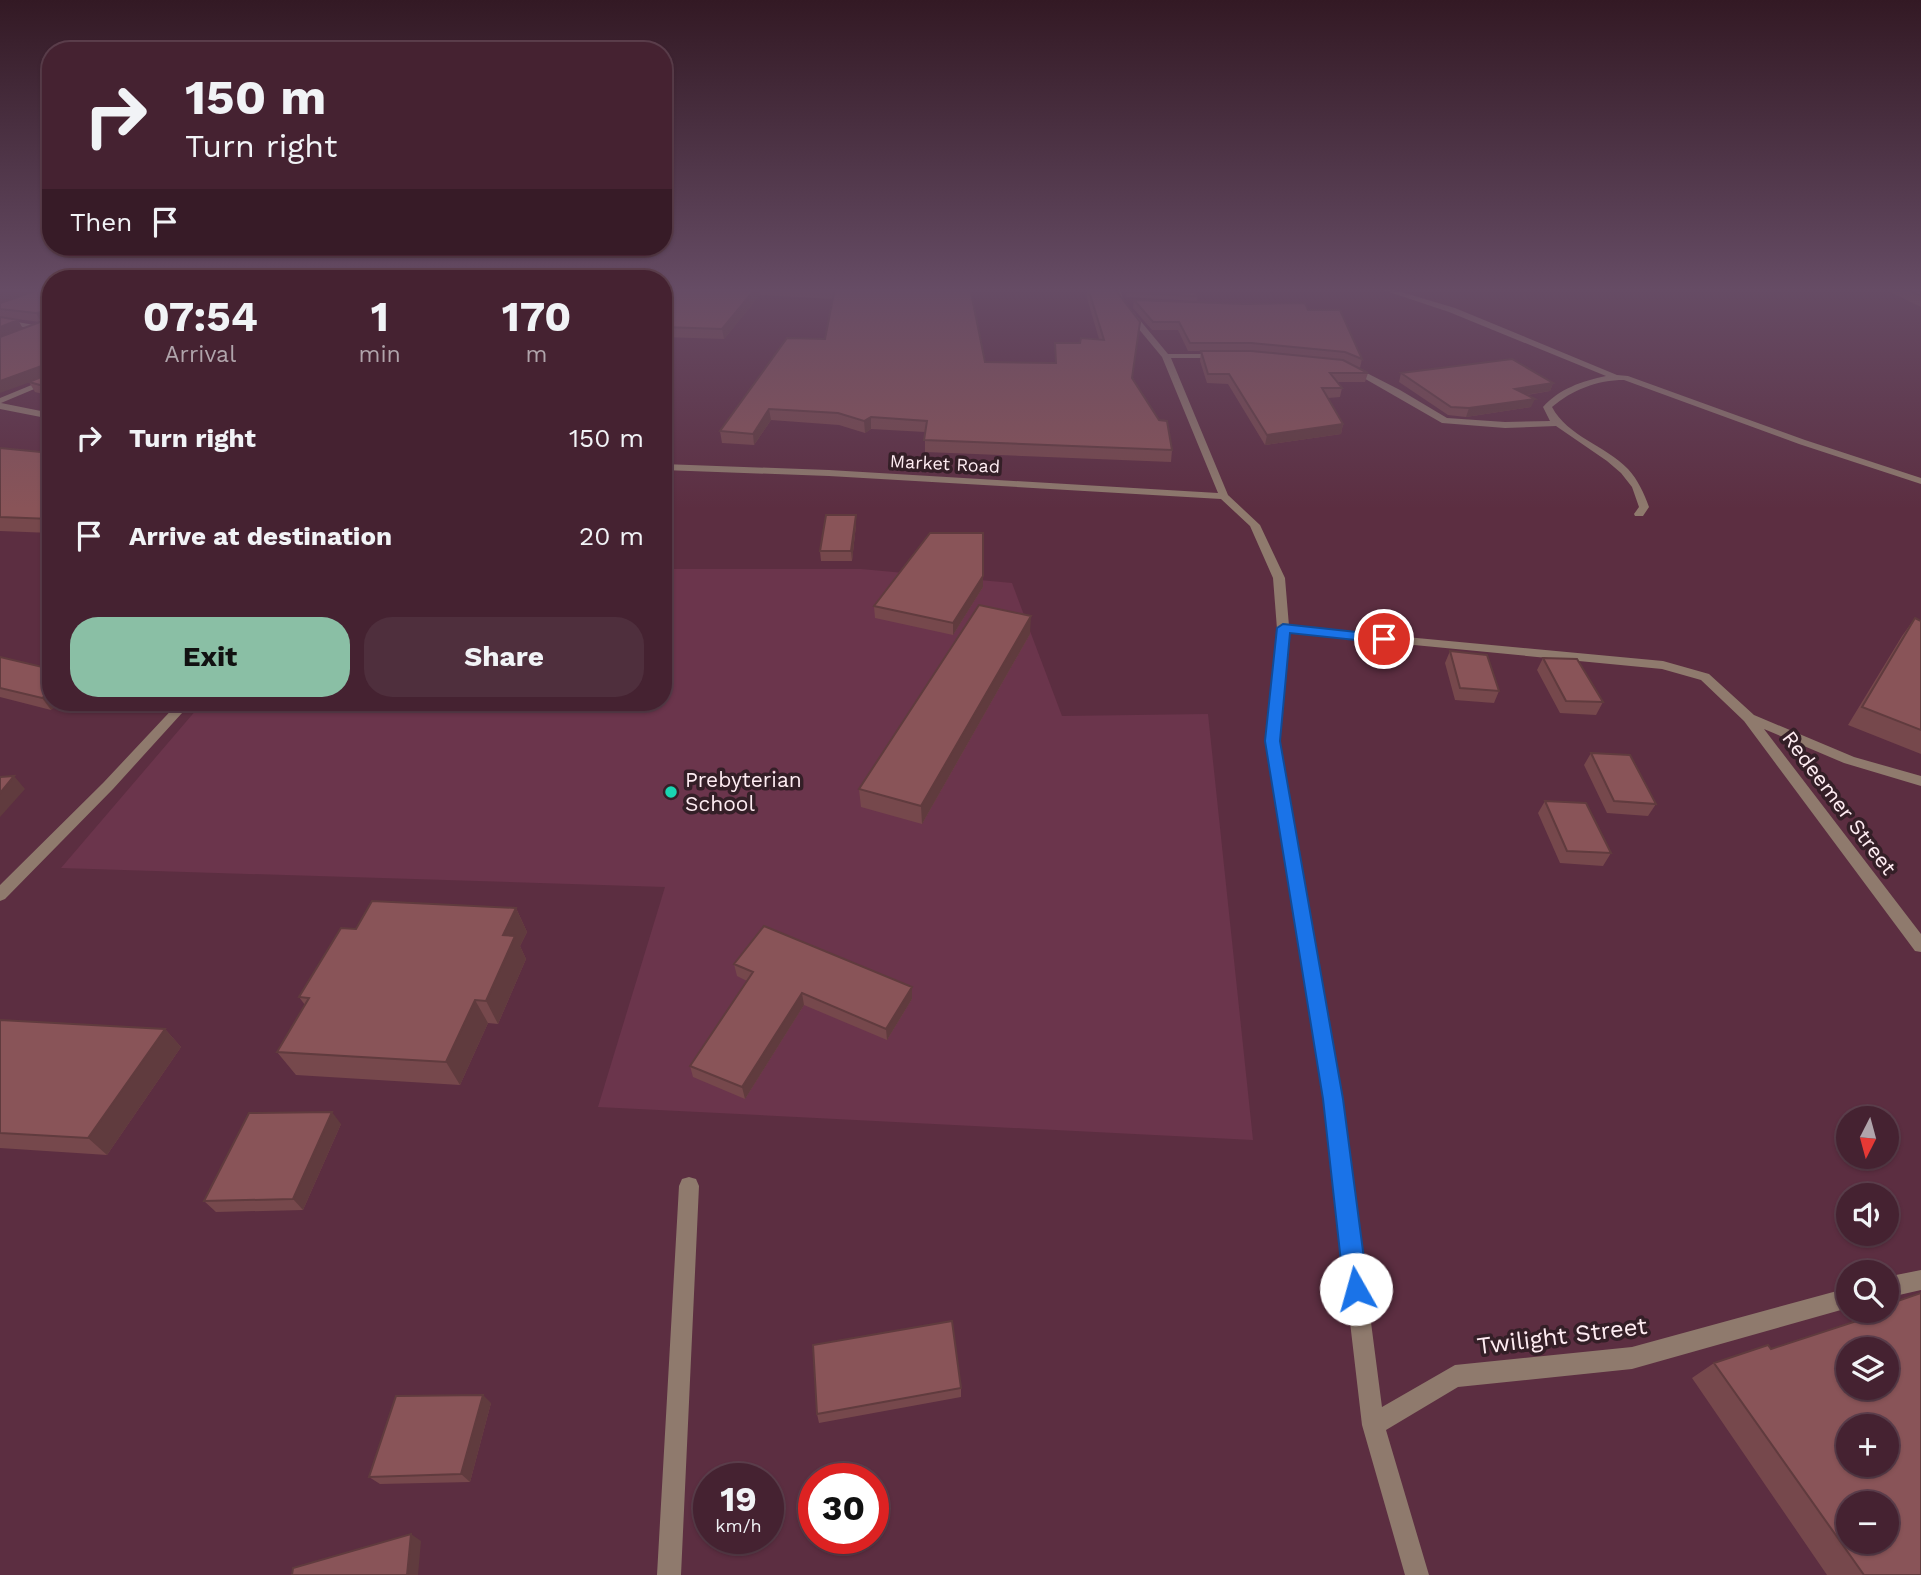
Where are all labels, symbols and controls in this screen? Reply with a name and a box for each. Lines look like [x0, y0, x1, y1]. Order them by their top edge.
text: 150 m [185, 68, 326, 126]
icon: right [70, 70, 161, 161]
text: Turn right [185, 127, 337, 165]
icon: arrive [146, 203, 184, 241]
text: Then [70, 207, 132, 237]
text: 07:54 [143, 292, 258, 341]
text: 1 [371, 292, 389, 341]
text: 170 [502, 292, 571, 341]
text: Arrival [164, 341, 236, 368]
text: min [359, 341, 401, 368]
text: m [525, 341, 547, 368]
icon: right [70, 419, 108, 457]
text: Turn right [129, 423, 256, 453]
text: 150 m [569, 423, 644, 453]
street label: Market Road [889, 450, 1001, 477]
icon: arrive [70, 517, 108, 555]
text: Arrive at destination [129, 521, 392, 551]
text: 20 m [579, 521, 644, 551]
pin [1354, 609, 1414, 669]
button: Exit [70, 617, 350, 697]
button: Share [364, 617, 644, 697]
icon: arrive [1365, 620, 1403, 658]
street label: Redeemer Street [1777, 726, 1902, 880]
place label: Prebyterian School [685, 767, 802, 816]
marker: Prebyterian School [663, 784, 679, 800]
north arrow [1836, 1106, 1899, 1169]
map controls [1836, 1106, 1899, 1554]
button: sound [1836, 1183, 1899, 1246]
position arrow [1319, 1252, 1393, 1326]
button: search [1836, 1260, 1899, 1323]
street label: Twilight Street [1475, 1312, 1649, 1360]
button: layers [1836, 1337, 1899, 1400]
button: + [1836, 1414, 1899, 1477]
speed limit sign: 30 [798, 1463, 889, 1554]
text: 19 [720, 1478, 757, 1520]
button: − [1836, 1491, 1899, 1554]
text: km/h [715, 1515, 762, 1536]

